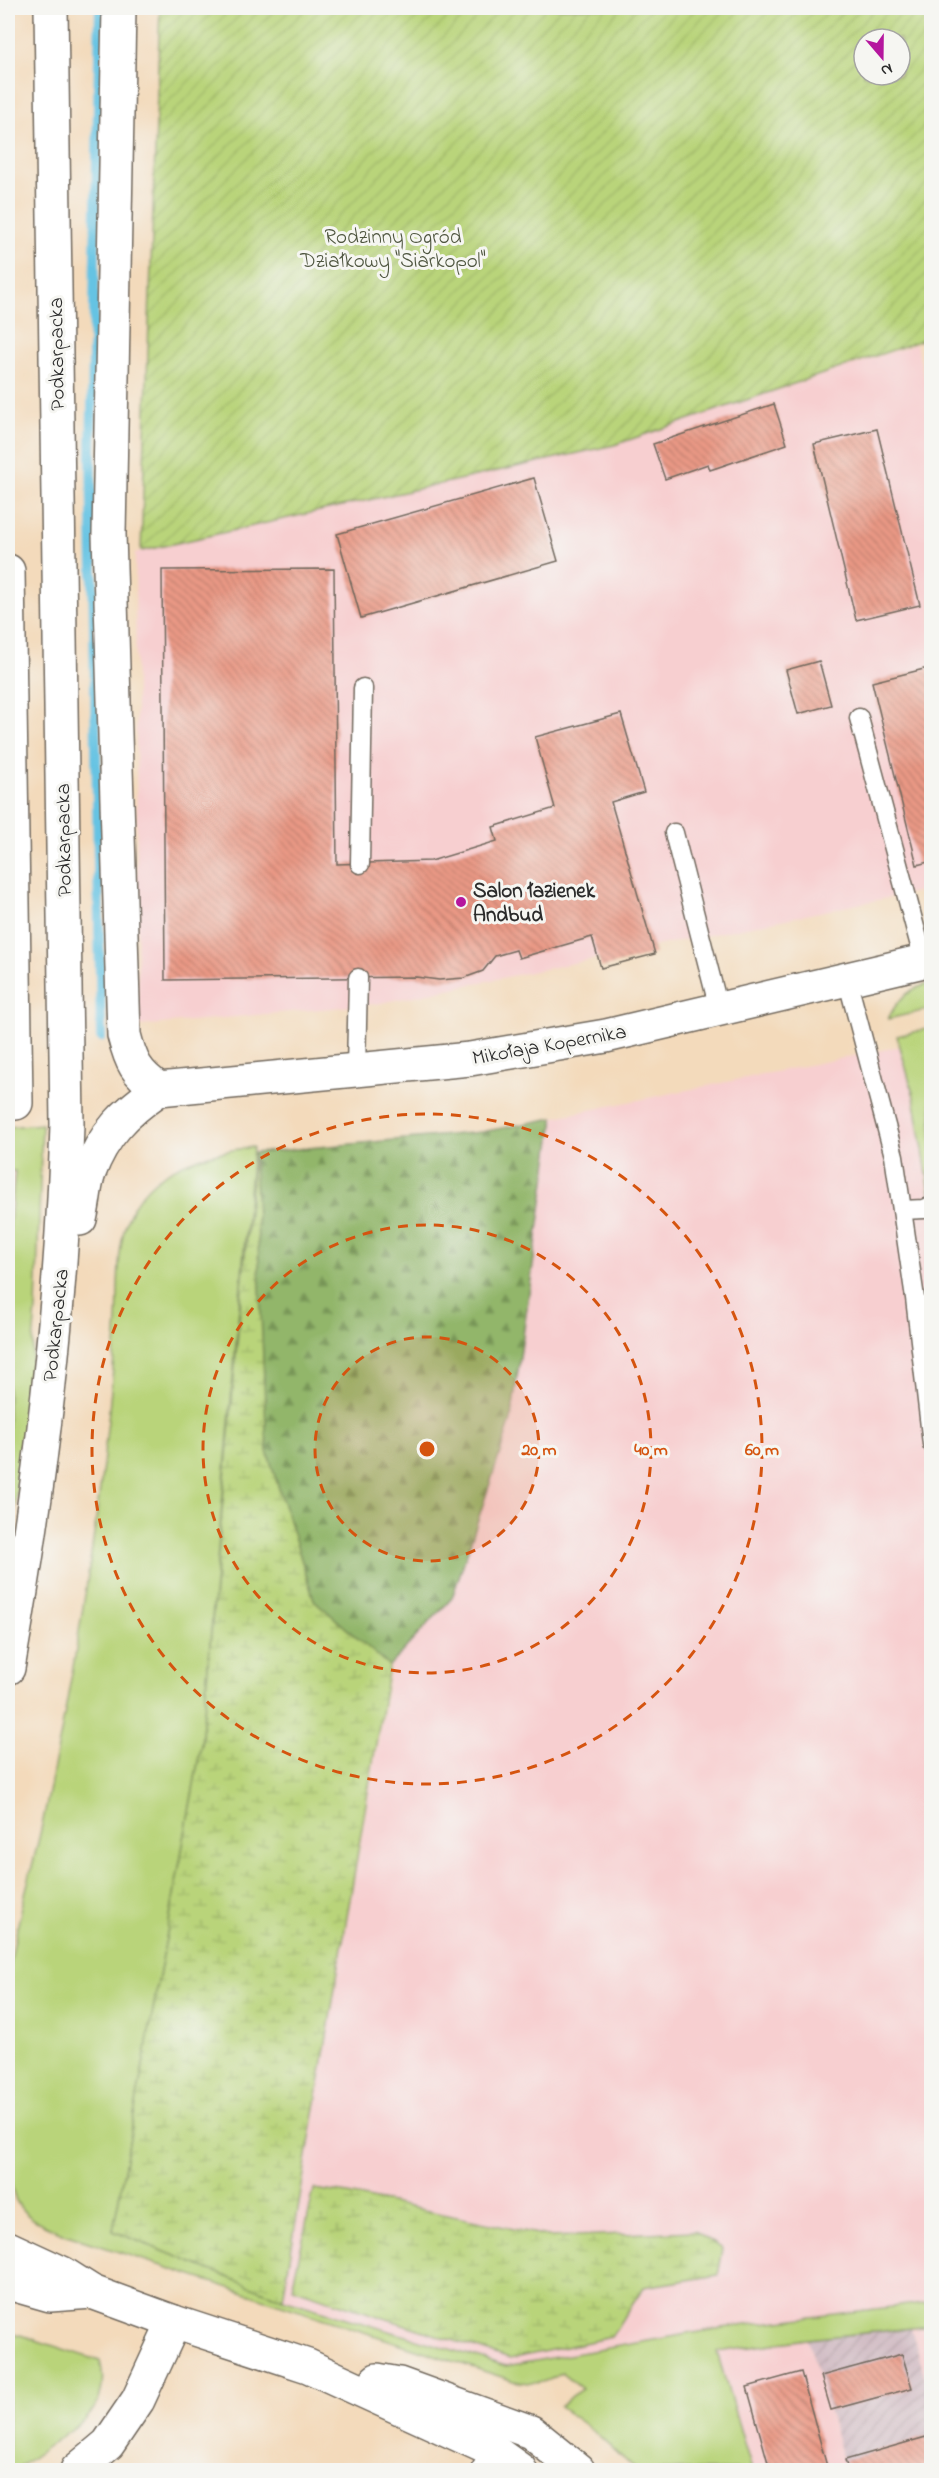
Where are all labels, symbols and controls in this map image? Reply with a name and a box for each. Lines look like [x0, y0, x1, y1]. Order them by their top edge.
north arrow [852, 27, 912, 87]
text: N [877, 56, 896, 82]
park label: Rodzinny Ogród Działkowy "Siarkopol" [299, 223, 486, 279]
street label: Podkarpacka [42, 297, 74, 411]
street label: Podkarpacka [49, 783, 81, 897]
place label: Salon łazienek Andbud [473, 877, 596, 931]
marker: Salon łazienek Andbud [454, 895, 468, 909]
street label: Mikołaja Kopernika [470, 1018, 629, 1074]
street label: Podkarpacka [36, 1267, 78, 1383]
text: 20 m [520, 1438, 557, 1464]
text: 40 m [634, 1438, 668, 1464]
text: 60 m [745, 1438, 779, 1464]
centre of rings [417, 1439, 437, 1459]

